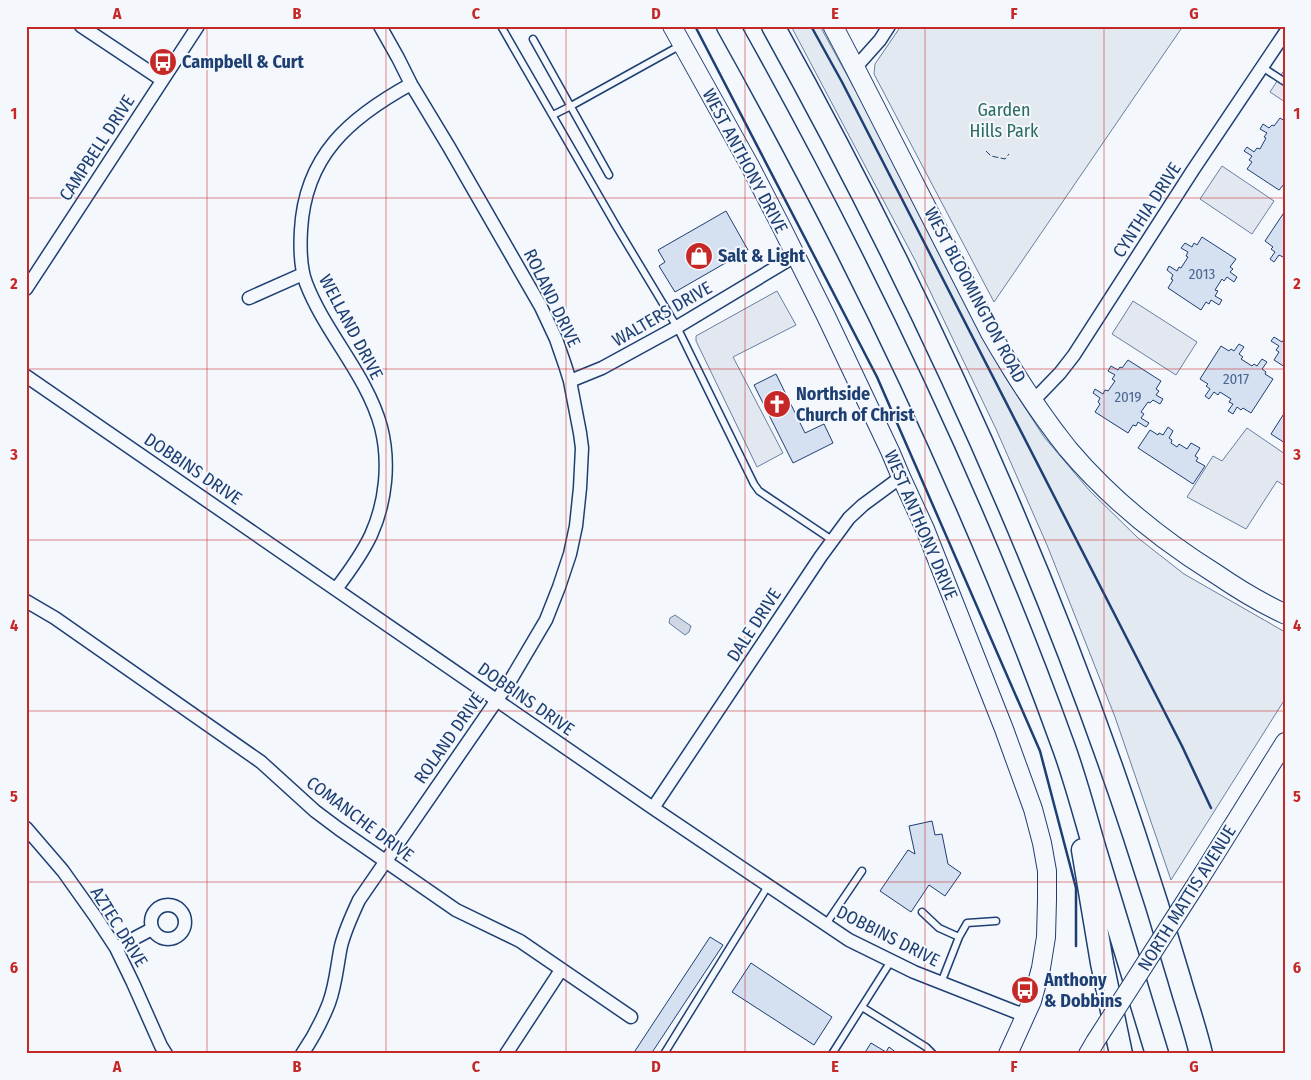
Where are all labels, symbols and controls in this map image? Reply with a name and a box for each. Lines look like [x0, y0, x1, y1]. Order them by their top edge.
text: A [112, 4, 122, 23]
text: B [293, 4, 302, 23]
text: C [472, 4, 481, 23]
text: D [651, 4, 661, 23]
text: E [831, 4, 839, 23]
text: F [1010, 4, 1018, 23]
text: G [1189, 4, 1199, 23]
bus stop icon: Campbell & Curt [148, 47, 178, 77]
place label: Campbell & Curt [182, 51, 304, 73]
street label: WEST ANTHONY DRIVE [698, 85, 792, 237]
street label: CAMPBELL DRIVE [55, 91, 139, 205]
park label: Garden Hills Park [970, 99, 1039, 142]
text: 1 [11, 104, 17, 123]
text: 1 [1294, 104, 1300, 123]
street label: CYNTHIA DRIVE [1108, 158, 1186, 262]
street label: WEST BLOOMINGTON ROAD [919, 203, 1031, 387]
shop icon: Salt & Light [684, 241, 714, 271]
street label: ROLAND DRIVE [519, 245, 585, 351]
place label: Salt & Light [718, 245, 806, 267]
house number: 2013 [1189, 265, 1216, 283]
street label: WELLAND DRIVE [314, 271, 388, 383]
text: 2 [9, 274, 18, 293]
text: 2 [1292, 274, 1301, 293]
street label: WALTERS DRIVE [608, 277, 716, 351]
house number: 2017 [1223, 370, 1249, 388]
place label: Northside Church of Christ [796, 383, 915, 426]
house number: 2019 [1114, 388, 1142, 406]
church icon: Northside Church of Christ [762, 389, 792, 419]
street label: DOBBINS DRIVE [140, 428, 246, 510]
text: 3 [9, 445, 18, 464]
text: 3 [1292, 445, 1301, 464]
street label: WEST ANTHONY DRIVE [880, 447, 962, 603]
street label: DALE DRIVE [722, 584, 786, 666]
text: 4 [10, 616, 18, 635]
text: 4 [1293, 616, 1301, 635]
street label: DOBBINS DRIVE [473, 658, 579, 740]
street label: ROLAND DRIVE [409, 688, 489, 788]
street label: COMANCHE DRIVE [302, 772, 418, 866]
text: 5 [10, 787, 18, 806]
text: 5 [1293, 787, 1301, 806]
street label: NORTH MATTIS AVENUE [1133, 821, 1241, 975]
street label: AZTEC DRIVE [86, 883, 152, 971]
street label: DOBBINS DRIVE [833, 901, 943, 971]
text: 6 [10, 958, 18, 977]
text: 6 [1293, 958, 1301, 977]
place label: Anthony & Dobbins [1043, 969, 1122, 1012]
bus stop icon: Anthony & Dobbins [1010, 975, 1040, 1005]
text: A [112, 1057, 122, 1076]
text: B [293, 1057, 302, 1076]
text: C [472, 1057, 481, 1076]
text: D [651, 1057, 661, 1076]
text: E [831, 1057, 839, 1076]
text: F [1010, 1057, 1018, 1076]
text: G [1189, 1057, 1199, 1076]

